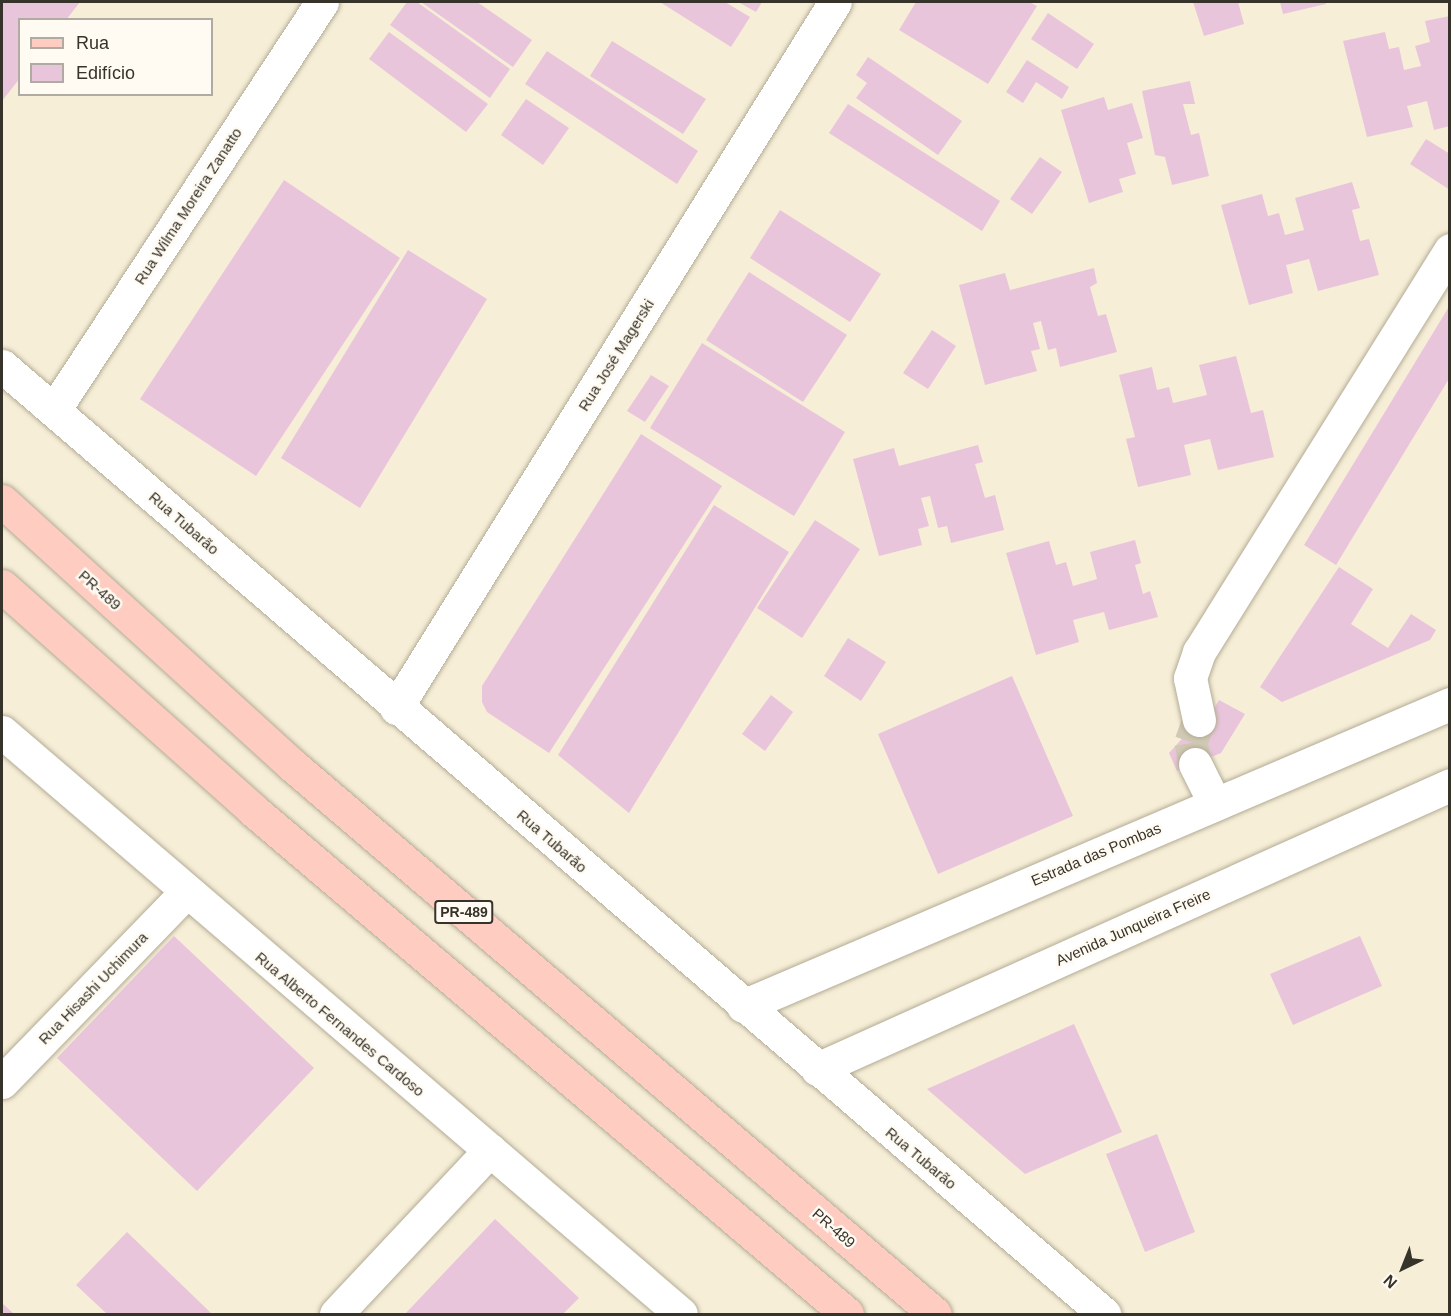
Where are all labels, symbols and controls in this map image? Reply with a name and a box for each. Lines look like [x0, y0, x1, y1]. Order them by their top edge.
legend [18, 18, 213, 96]
text: Rua [76, 33, 109, 53]
text: Edifício [76, 63, 135, 83]
street label: Rua Wilma Moreira Zanatto [131, 124, 245, 288]
street label: Rua José Magerski [574, 296, 658, 414]
street label: Rua Tubarão [145, 488, 223, 558]
street label: PR-489 [75, 566, 125, 614]
street label: Rua Tubarão [513, 806, 591, 876]
street label: Estrada das Pombas [1028, 819, 1164, 889]
street label: Avenida Junqueira Freire [1053, 885, 1213, 969]
road number: PR-489 [434, 901, 494, 923]
street label: Rua Hisashi Uchimura [35, 928, 151, 1048]
street label: Rua Alberto Fernandes Cardoso [251, 948, 429, 1100]
street label: Rua Tubarão [882, 1123, 960, 1193]
street label: PR-489 [809, 1205, 859, 1251]
north arrow [1373, 1238, 1433, 1298]
text: N [1380, 1271, 1400, 1292]

